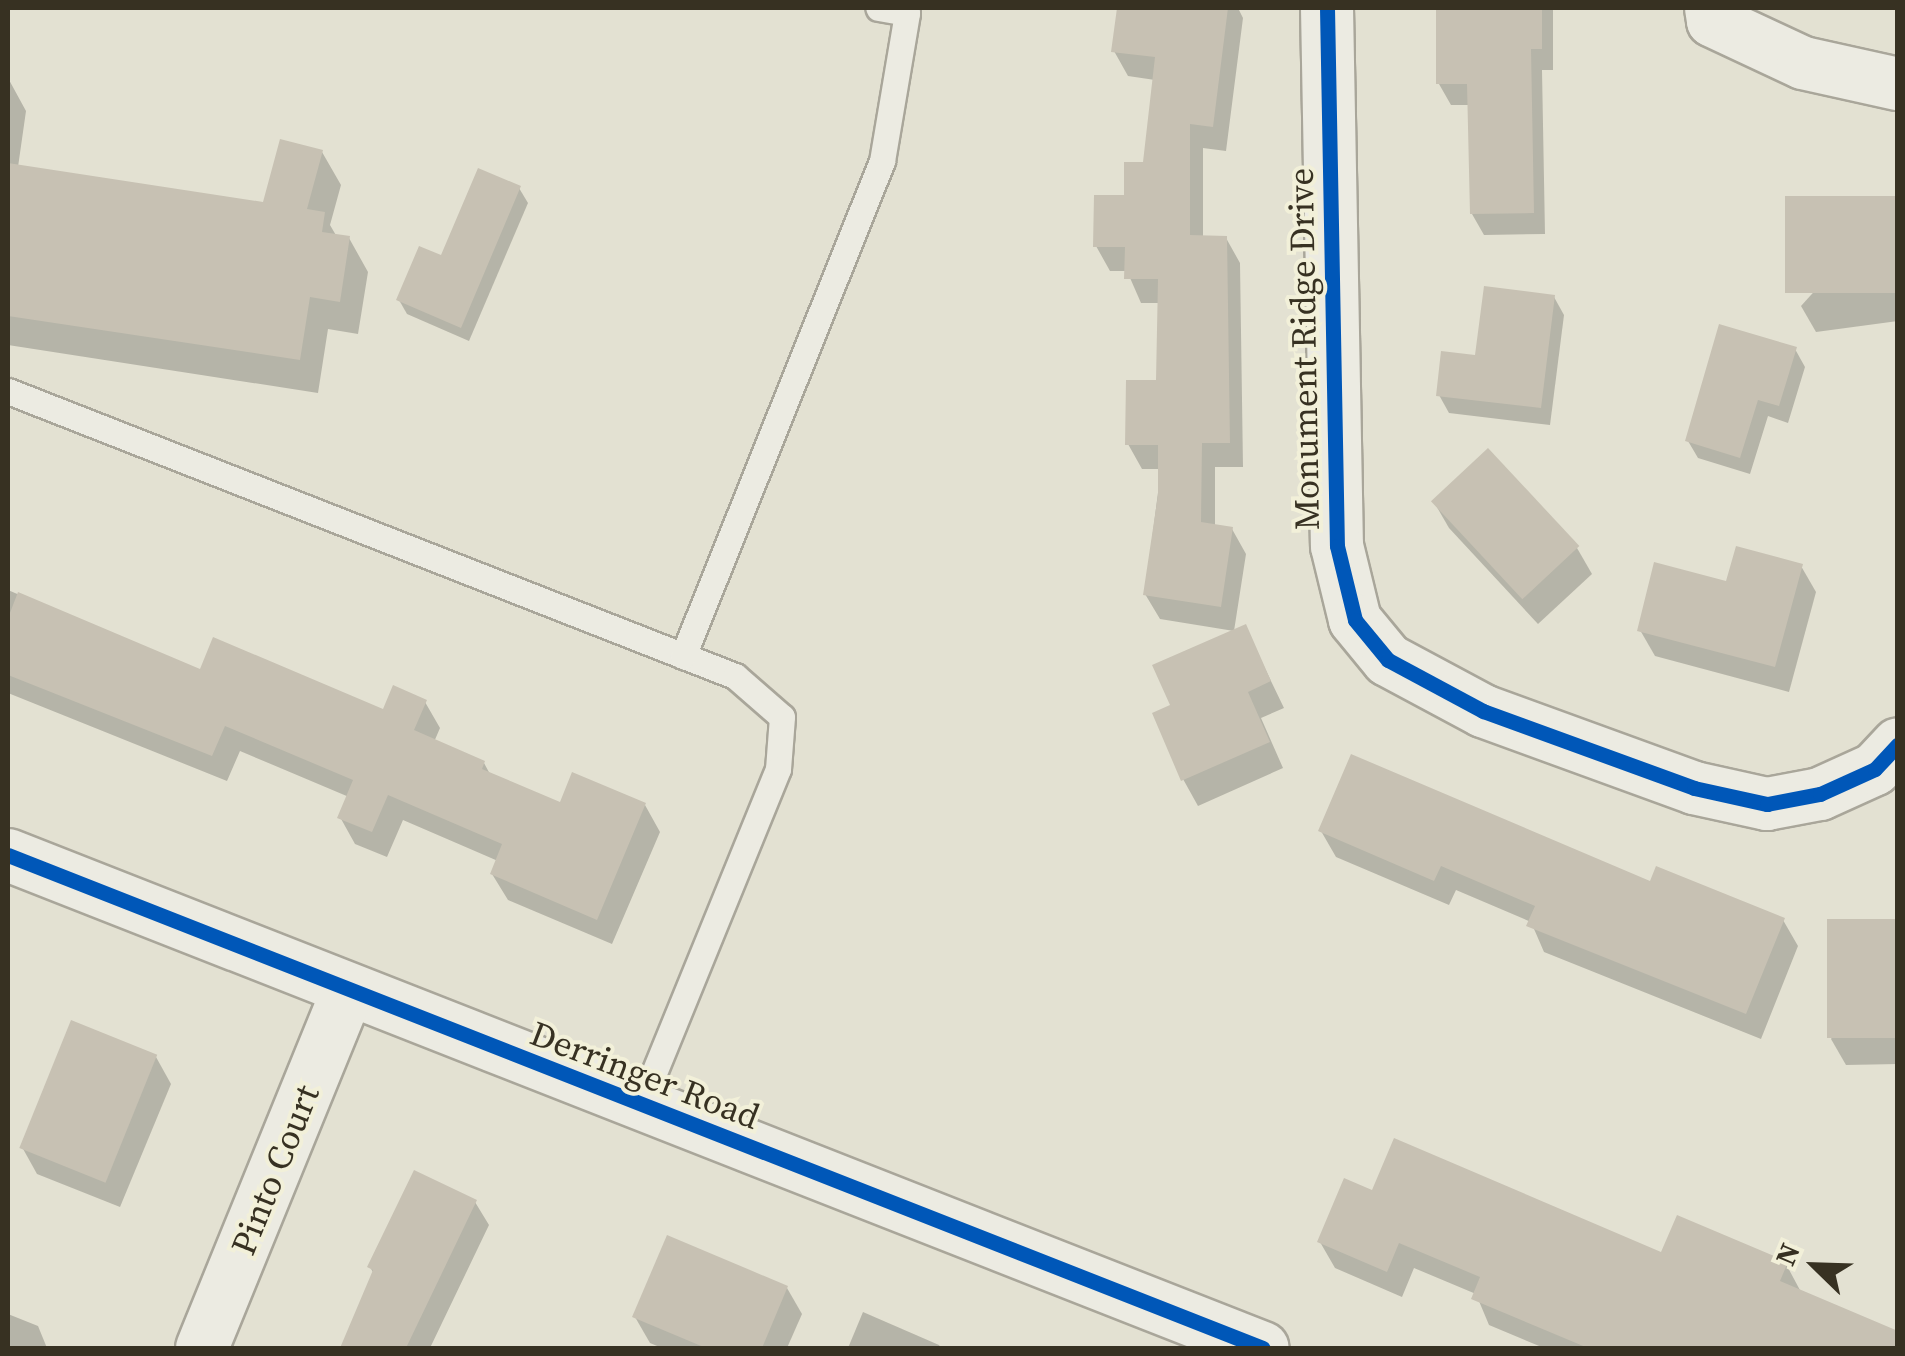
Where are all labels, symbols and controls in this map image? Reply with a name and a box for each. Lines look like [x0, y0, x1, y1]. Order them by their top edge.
street label: Monument Ridge Drive [1280, 167, 1328, 531]
street label: Derringer Road [525, 1012, 765, 1138]
street label: Pinto Court [222, 1079, 328, 1261]
north arrow [1765, 1216, 1865, 1316]
text: N [1766, 1237, 1809, 1271]

